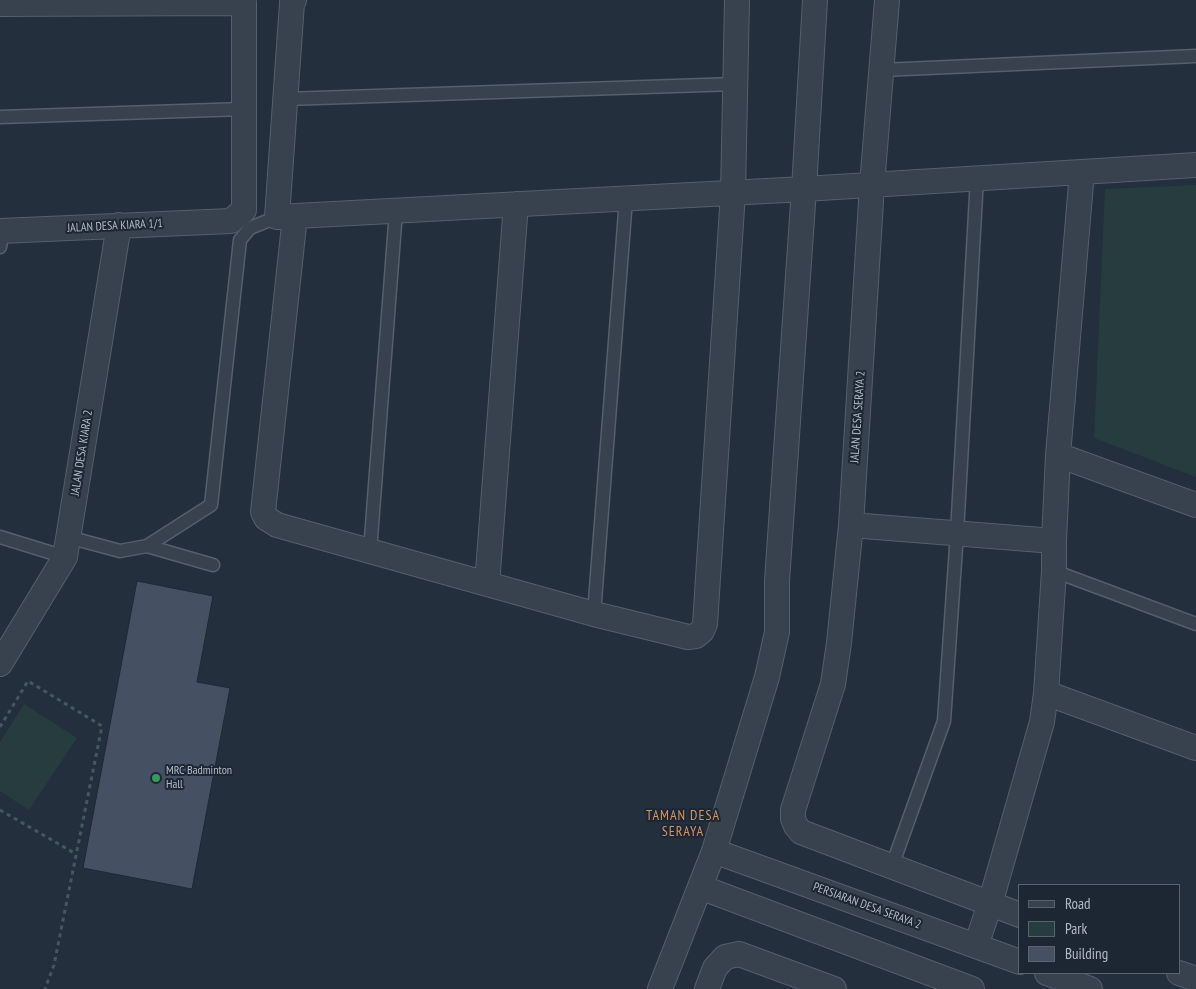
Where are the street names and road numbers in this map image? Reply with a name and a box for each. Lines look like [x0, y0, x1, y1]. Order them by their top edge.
street label: JALAN DESA KIARA 1/1 [67, 216, 163, 236]
street label: JALAN DESA SERAYA 2 [848, 370, 868, 464]
street label: JALAN DESA KIARA 2 [68, 409, 96, 497]
street label: PERSIARAN DESA SERAYA 2 [811, 880, 923, 932]

